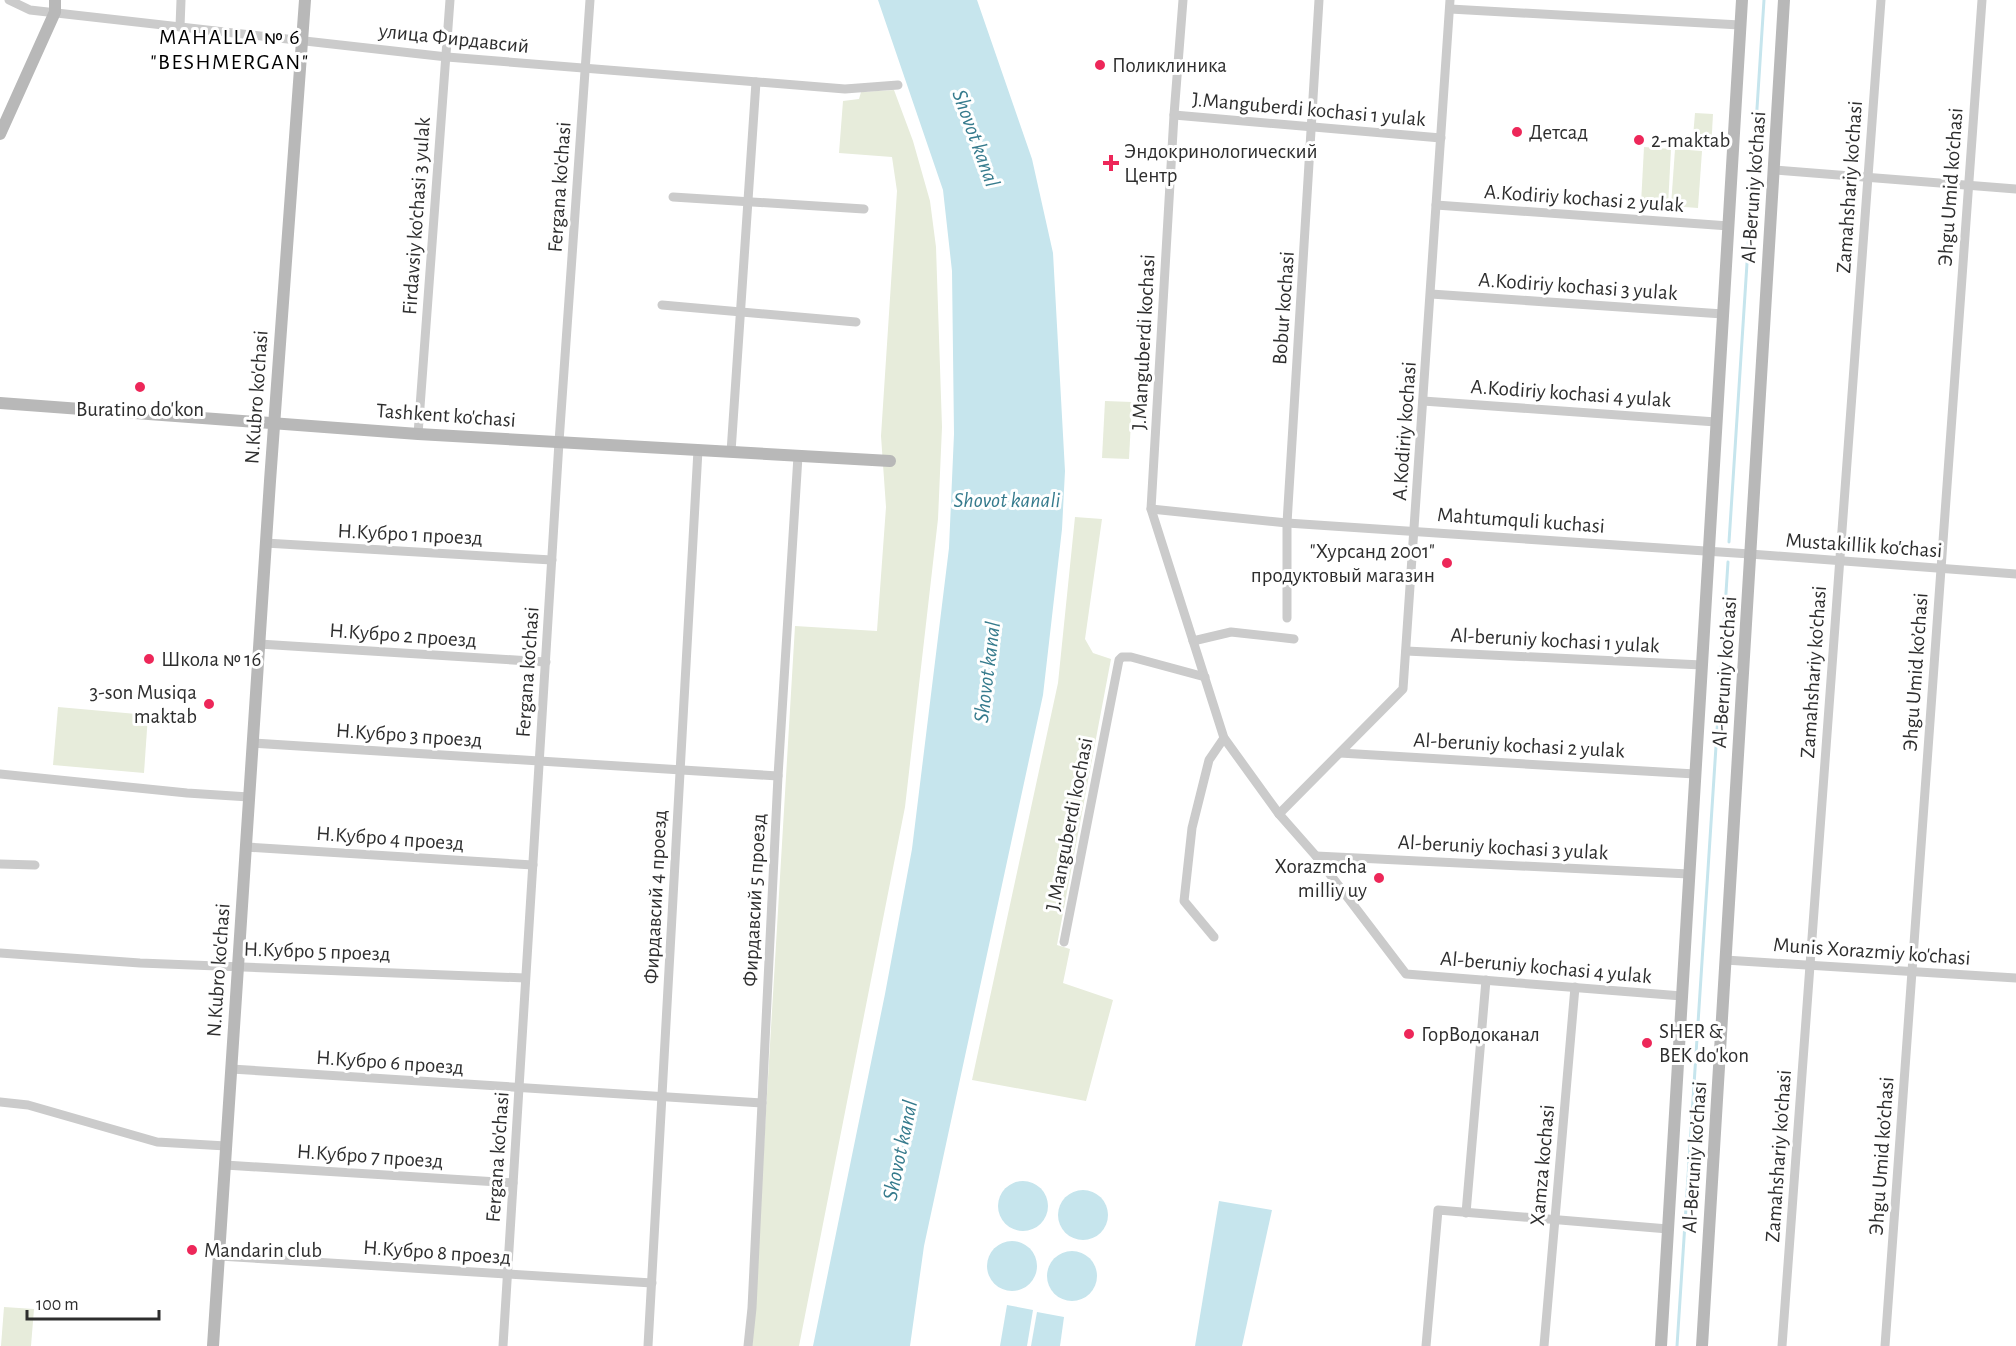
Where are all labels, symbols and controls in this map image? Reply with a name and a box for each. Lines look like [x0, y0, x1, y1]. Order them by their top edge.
street label: улица Фирдавсий [377, 20, 530, 57]
district label: MAHALLA № 6 "BESHMERGAN" [150, 26, 310, 73]
place label: Поликлиника [1112, 55, 1227, 76]
marker: Поликлиника [1093, 58, 1107, 72]
water label: Shovot kanal [948, 87, 1004, 190]
street label: J.Manguberdi kochasi 1 yulak [1191, 89, 1427, 130]
street label: Zamahshariy ko'chasi [1833, 100, 1866, 274]
street label: Эhgu Umid ko’chasi [1934, 107, 1967, 267]
street label: Al-Beruniy ko’chasi [1738, 110, 1769, 264]
street label: Firdavsiy ko'chasi 3 yulak [399, 116, 434, 315]
street label: Fergana ko'chasi [544, 121, 575, 253]
place label: Детсад [1529, 122, 1588, 143]
marker: Детсад [1510, 125, 1524, 139]
place label: 2-maktab [1651, 130, 1730, 151]
marker: 2-maktab [1632, 133, 1646, 147]
place label: Эндокринологический Центр [1124, 141, 1318, 186]
marker: Эндокринологический Центр [1102, 154, 1120, 172]
street label: A.Kodiriy kochasi 2 yulak [1483, 181, 1685, 216]
street label: Bobur kochasi [1269, 250, 1298, 366]
street label: J.Manguberdi kochasi [1128, 254, 1159, 431]
street label: A.Kodiriy kochasi 3 yulak [1478, 269, 1679, 304]
street label: N.Kubro ko'chasi [241, 329, 272, 465]
street label: A.Kodiriy kochasi [1389, 361, 1420, 501]
street label: A.Kodiriy kochasi 4 yulak [1470, 376, 1672, 411]
marker: Buratino do'kon [133, 380, 147, 394]
place label: Buratino do'kon [76, 399, 204, 420]
street label: Tashkent ko'chasi [375, 400, 516, 431]
water label: Shovot kanali [954, 489, 1061, 511]
street label: Mahtumquli kuchasi [1436, 504, 1605, 537]
street label: Н.Кубро 1 проезд [337, 520, 483, 549]
street label: Mustakillik ko'chasi [1785, 530, 1943, 561]
place label: "Хурсанд 2001" продуктовый магазин [1251, 541, 1435, 586]
marker: "Хурсанд 2001" продуктовый магазин [1440, 556, 1454, 570]
street label: Zamahshariy ko'chasi [1797, 585, 1830, 759]
street label: Эhgu Umid ko’chasi [1899, 592, 1932, 752]
street label: Al-Beruniy ko’chasi [1709, 595, 1740, 749]
street label: Fergana ko'chasi [512, 606, 543, 738]
street label: Н.Кубро 2 проезд [328, 620, 477, 651]
water label: Shovot kanal [970, 620, 1004, 724]
street label: Al-beruniy kochasi 1 yulak [1450, 625, 1660, 656]
place label: Школа № 16 [161, 649, 261, 670]
marker: Школа № 16 [142, 652, 156, 666]
place label: 3-son Musiqa maktab [90, 682, 197, 727]
marker: 3-son Musiqa maktab [202, 697, 216, 711]
street label: Н.Кубро 3 проезд [335, 720, 483, 751]
street label: Al-beruniy kochasi 2 yulak [1413, 729, 1626, 762]
street label: J.Manguberdi kochasi [1042, 736, 1097, 913]
street label: Фирдавсий 4 проезд [640, 809, 671, 985]
street label: Фирдавсий 5 проезд [739, 813, 770, 987]
street label: Н.Кубро 4 проезд [315, 823, 465, 854]
street label: Al-beruniy kochasi 3 yulak [1397, 832, 1609, 864]
place label: Xorazmcha milliy uy [1274, 856, 1367, 901]
marker: Xorazmcha milliy uy [1372, 871, 1386, 885]
street label: N.Kubro ko'chasi [203, 902, 234, 1038]
street label: Munis Xorazmiy ko'chasi [1773, 934, 1971, 969]
street label: Н.Кубро 5 проезд [243, 938, 391, 965]
street label: Al-beruniy kochasi 4 yulak [1439, 948, 1653, 987]
place label: SHER & BEK do'kon [1659, 1021, 1749, 1066]
place label: ГорВодоканал [1421, 1024, 1540, 1045]
marker: ГорВодоканал [1402, 1027, 1416, 1041]
marker: SHER & BEK do'kon [1640, 1036, 1654, 1050]
street label: Н.Кубро 6 проезд [315, 1047, 465, 1078]
street label: Zamahshariy ko'chasi [1762, 1069, 1795, 1243]
street label: Эhgu Umid ko’chasi [1865, 1076, 1898, 1236]
street label: Al-Beruniy ko’chasi [1679, 1080, 1710, 1234]
street label: Fergana ko'chasi [482, 1091, 513, 1223]
water label: Shovot kanal [879, 1098, 921, 1202]
street label: Xamza kochasi [1527, 1104, 1558, 1226]
street label: Н.Кубро 7 проезд [296, 1141, 444, 1172]
street label: Н.Кубро 8 проезд [362, 1237, 512, 1268]
place label: Mandarin club [204, 1240, 322, 1261]
marker: Mandarin club [185, 1243, 199, 1257]
scale bar [27, 1283, 159, 1321]
text: 100 m [36, 1296, 79, 1314]

